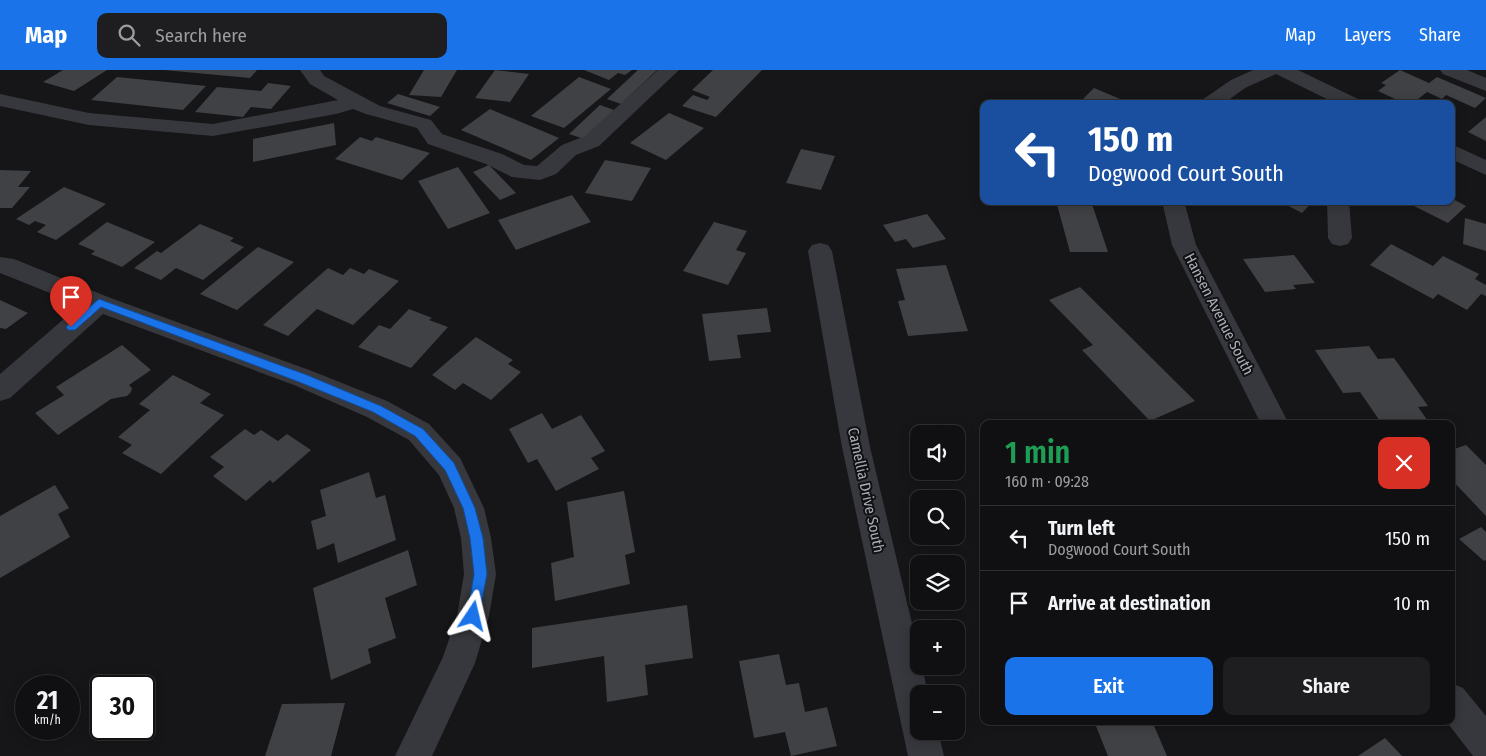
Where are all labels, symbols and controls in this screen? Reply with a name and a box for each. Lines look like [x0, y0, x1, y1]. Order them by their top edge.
search box [97, 13, 447, 58]
text: Map [25, 21, 67, 49]
icon: search [115, 21, 143, 49]
text: Search here [155, 24, 247, 47]
text: Map [1285, 24, 1316, 46]
text: Layers [1344, 24, 1391, 46]
text: Share [1419, 24, 1461, 46]
text: 150 m [1088, 118, 1173, 160]
icon: left [1005, 120, 1070, 185]
text: Dogwood Court South [1088, 160, 1284, 187]
street label: Hansen Avenue South [1181, 250, 1257, 378]
pin [50, 276, 92, 327]
icon: arrive [57, 283, 85, 311]
map controls [910, 425, 965, 740]
button: sound [910, 425, 965, 480]
street label: Camellia Drive South [844, 426, 888, 554]
text: 1 min [1005, 435, 1070, 471]
button: close [1378, 437, 1430, 489]
text: 160 m · 09:28 [1005, 472, 1089, 491]
button: search [910, 490, 965, 545]
text: Turn left [1048, 517, 1115, 540]
icon: left [1005, 524, 1033, 552]
text: 150 m [1385, 527, 1430, 550]
text: Dogwood Court South [1048, 540, 1190, 559]
button: layers [910, 555, 965, 610]
position arrow [446, 589, 498, 641]
icon: arrive [1005, 589, 1033, 617]
text: Arrive at destination [1048, 592, 1211, 615]
text: 10 m [1394, 592, 1430, 615]
button: + [910, 620, 965, 675]
button: Exit [1005, 657, 1213, 715]
button: Share [1223, 657, 1430, 715]
speed limit sign: 30 [90, 675, 155, 740]
button: − [910, 685, 965, 740]
text: 21 [37, 686, 58, 716]
text: km/h [34, 713, 61, 727]

